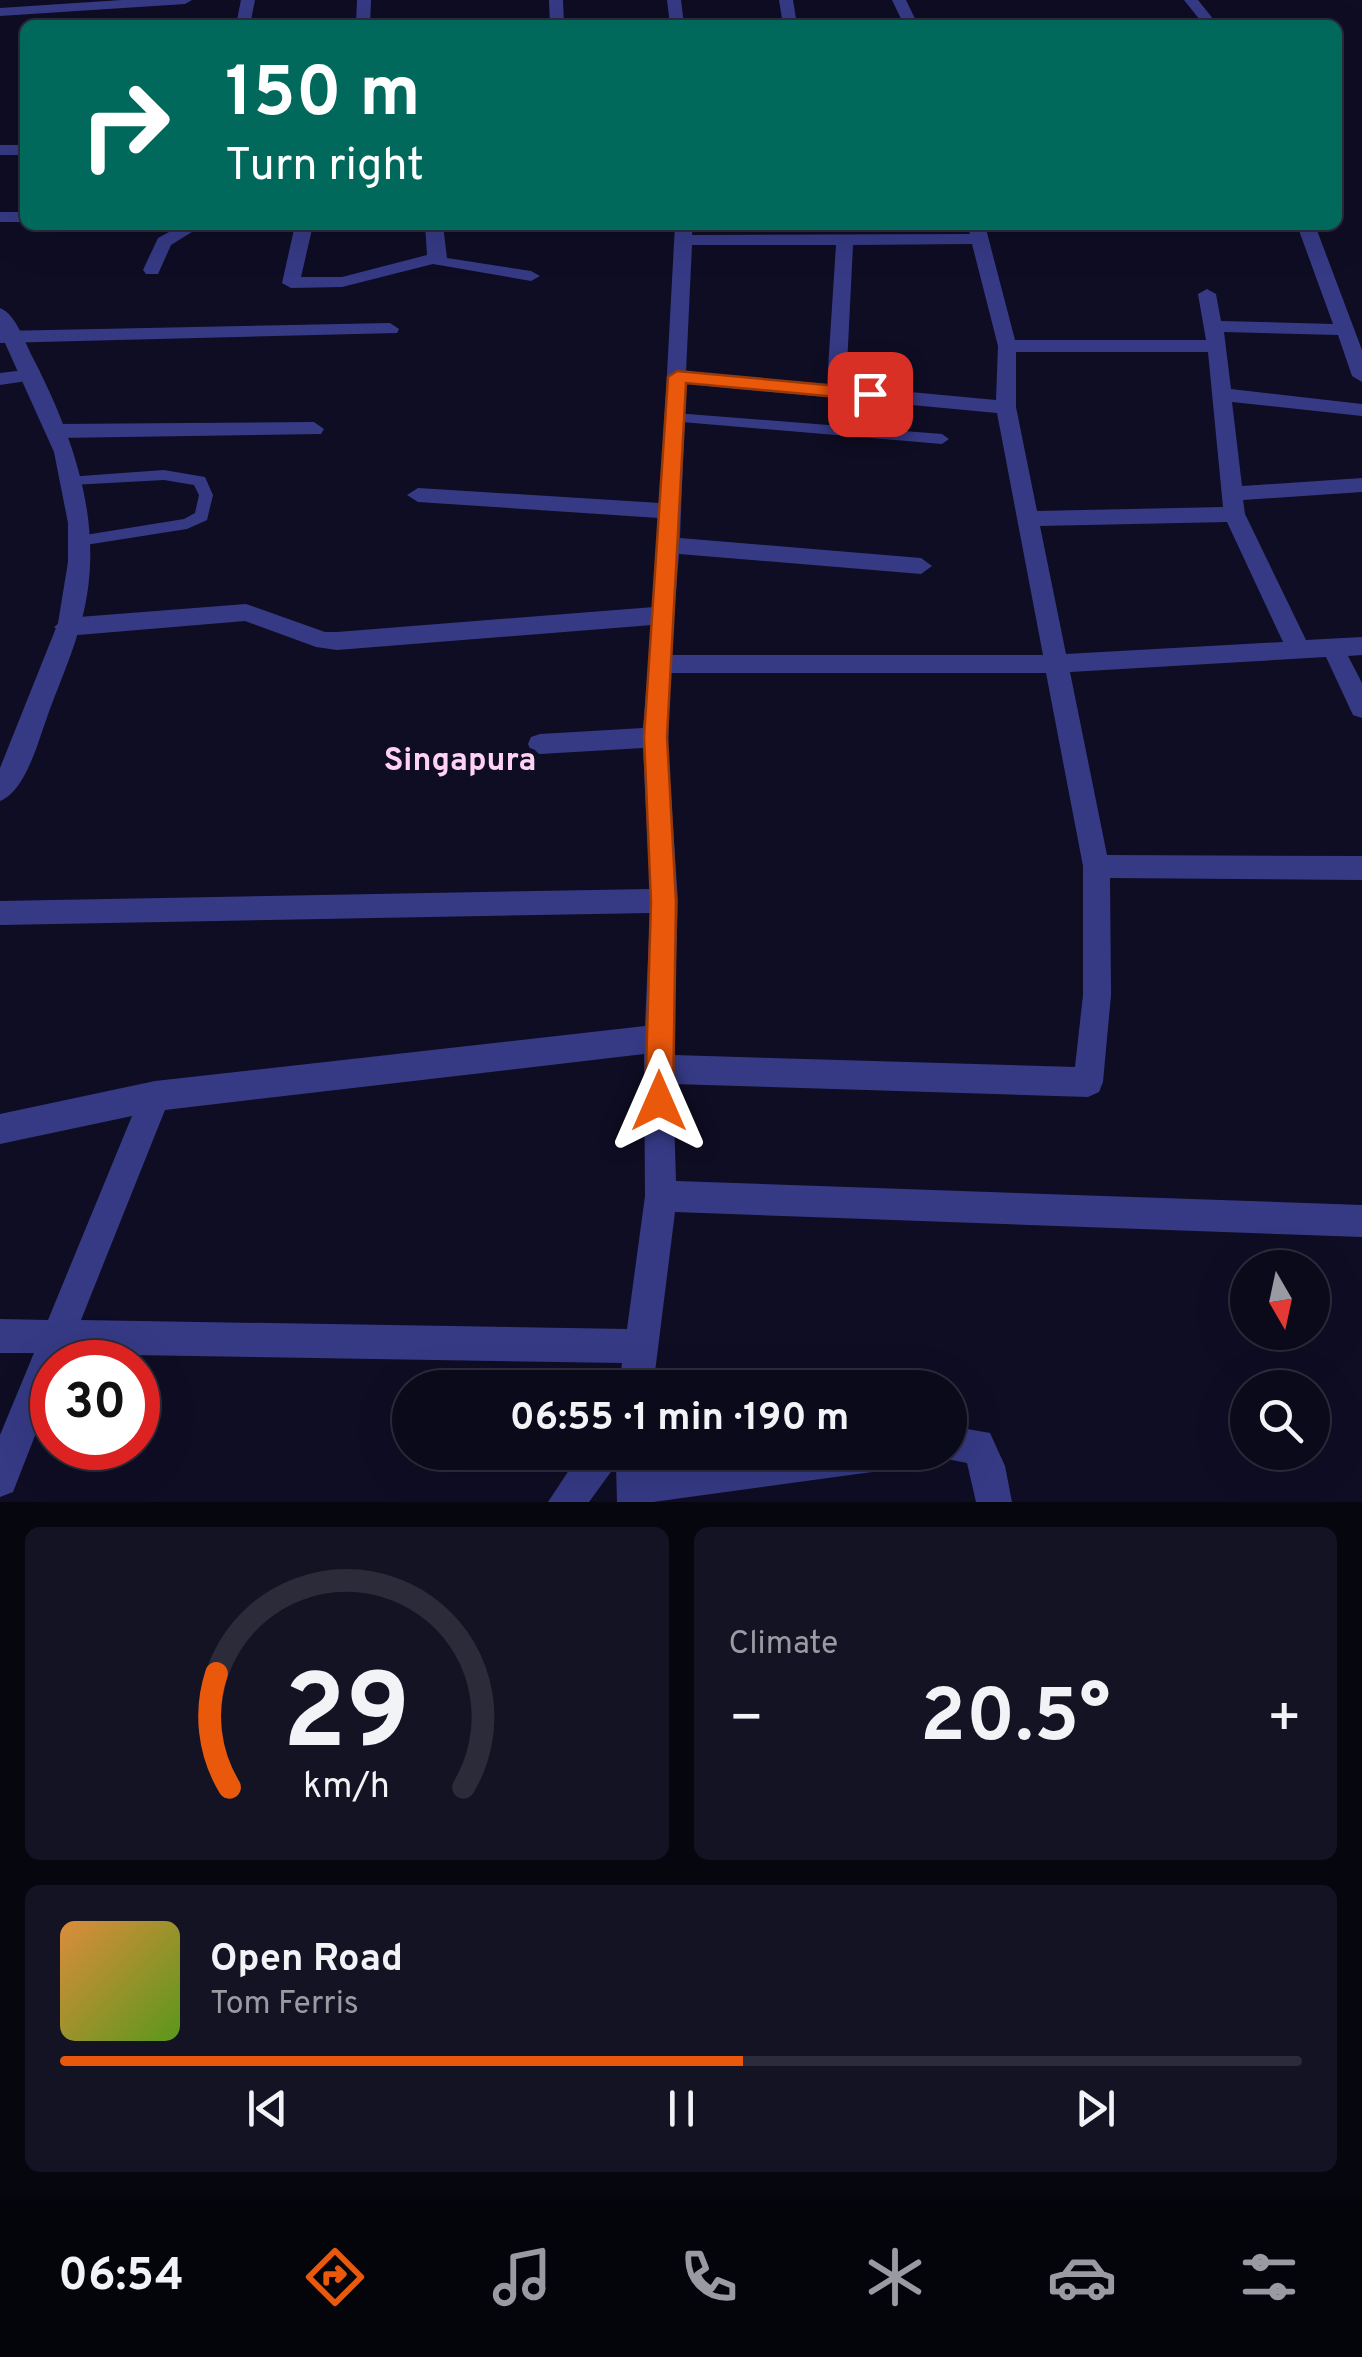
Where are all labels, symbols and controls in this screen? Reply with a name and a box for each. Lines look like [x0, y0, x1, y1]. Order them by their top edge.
text: 150 m [225, 52, 420, 141]
icon: right [60, 60, 190, 190]
text: Turn right [225, 139, 424, 196]
pin [828, 352, 913, 437]
icon: arrive [843, 367, 898, 422]
district label: Singapura [384, 742, 536, 782]
position arrow [607, 1049, 711, 1153]
north arrow [1230, 1250, 1330, 1350]
map controls [1230, 1250, 1330, 1470]
speed limit sign: 30 [30, 1340, 160, 1470]
button: search [1230, 1370, 1330, 1470]
text: 06:55 · 1 min · 190 m [510, 1395, 849, 1444]
text: Climate [729, 1625, 838, 1665]
text: 29 [283, 1653, 411, 1785]
text: 20.5° [920, 1673, 1110, 1768]
text: − [729, 1686, 764, 1756]
text: + [1267, 1686, 1302, 1756]
text: km/h [303, 1765, 390, 1811]
text: Open Road [210, 1936, 403, 1985]
text: Tom Ferris [210, 1985, 359, 2025]
icon: previous [240, 2081, 295, 2136]
icon: pause [654, 2081, 709, 2136]
icon: next [1068, 2081, 1123, 2136]
icon: directions [300, 2242, 370, 2312]
icon: music [487, 2242, 557, 2312]
icon: phone [674, 2242, 744, 2312]
icon: climate [860, 2242, 930, 2312]
icon: car [1047, 2242, 1117, 2312]
icon: filters [1234, 2242, 1304, 2312]
text: 06:54 [58, 2249, 184, 2306]

